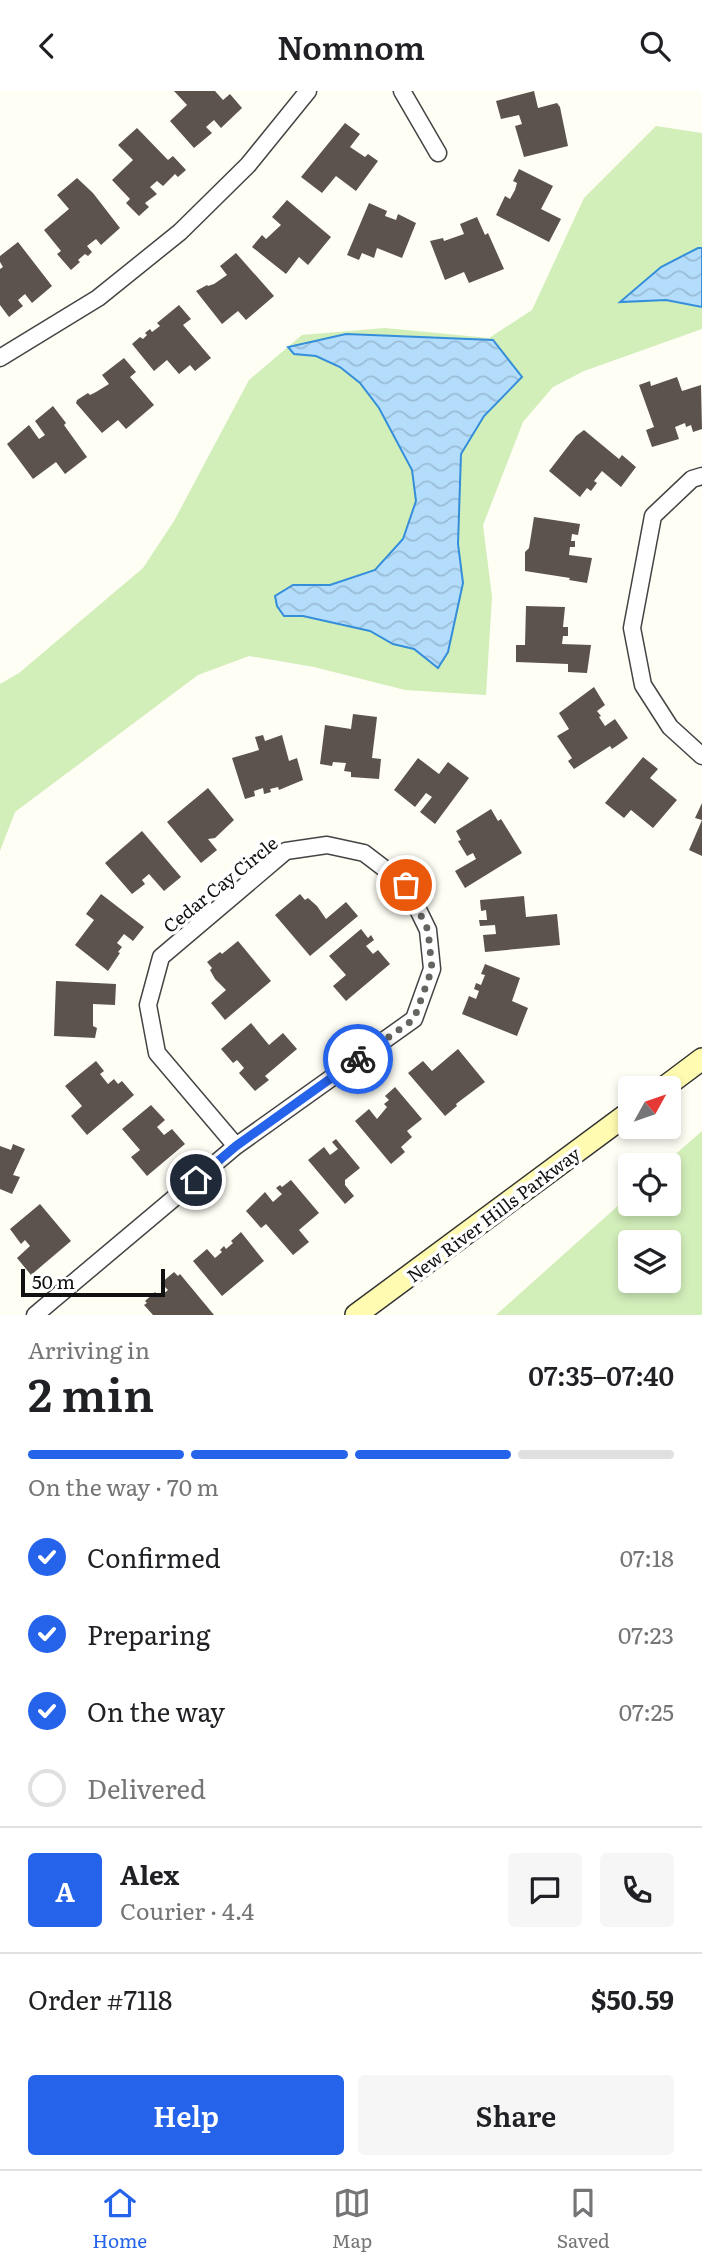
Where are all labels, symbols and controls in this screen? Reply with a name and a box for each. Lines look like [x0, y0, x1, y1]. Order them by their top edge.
text: Nomnom [277, 22, 425, 70]
icon: back [28, 27, 66, 65]
icon: search [636, 27, 674, 65]
street label: Cedar Cay Circle [157, 829, 283, 939]
pin [376, 855, 436, 915]
icon: bag [387, 866, 425, 904]
courier [323, 1024, 393, 1094]
icon: bike [339, 1040, 377, 1078]
north arrow [618, 1076, 681, 1139]
map controls [618, 1076, 681, 1293]
street label: New River Hills Parkway [401, 1139, 586, 1288]
pin [166, 1150, 226, 1210]
button: locate [618, 1153, 681, 1216]
icon: home [177, 1161, 215, 1199]
button: layers [618, 1230, 681, 1293]
scale bar [21, 1266, 164, 1298]
text: 50 m [32, 1267, 75, 1295]
text: Arriving in [28, 1332, 150, 1366]
text: 07:35–07:40 [528, 1355, 674, 1394]
text: 2 min [28, 1358, 154, 1426]
text: On the way · 70 m [28, 1469, 219, 1503]
text: Confirmed [87, 1537, 221, 1576]
icon: check [28, 1538, 66, 1576]
text: 07:18 [620, 1540, 674, 1574]
text: Preparing [87, 1614, 210, 1653]
icon: check [28, 1615, 66, 1653]
text: 07:23 [618, 1617, 674, 1651]
text: On the way [87, 1691, 225, 1730]
icon: check [28, 1692, 66, 1730]
text: 07:25 [619, 1694, 674, 1728]
text: Delivered [87, 1768, 206, 1807]
button: chat [508, 1853, 582, 1927]
button: phone [600, 1853, 674, 1927]
text: Alex [120, 1854, 179, 1893]
text: A [55, 1871, 75, 1910]
text: Courier · 4.4 [120, 1893, 254, 1927]
text: Order #7118 [28, 1979, 172, 2018]
text: $50.59 [591, 1979, 674, 2018]
button: Help [28, 2075, 344, 2155]
button: Share [358, 2075, 674, 2155]
tab: Home [92, 2184, 147, 2254]
tab: Map [332, 2184, 372, 2254]
tab: Saved [557, 2184, 610, 2254]

